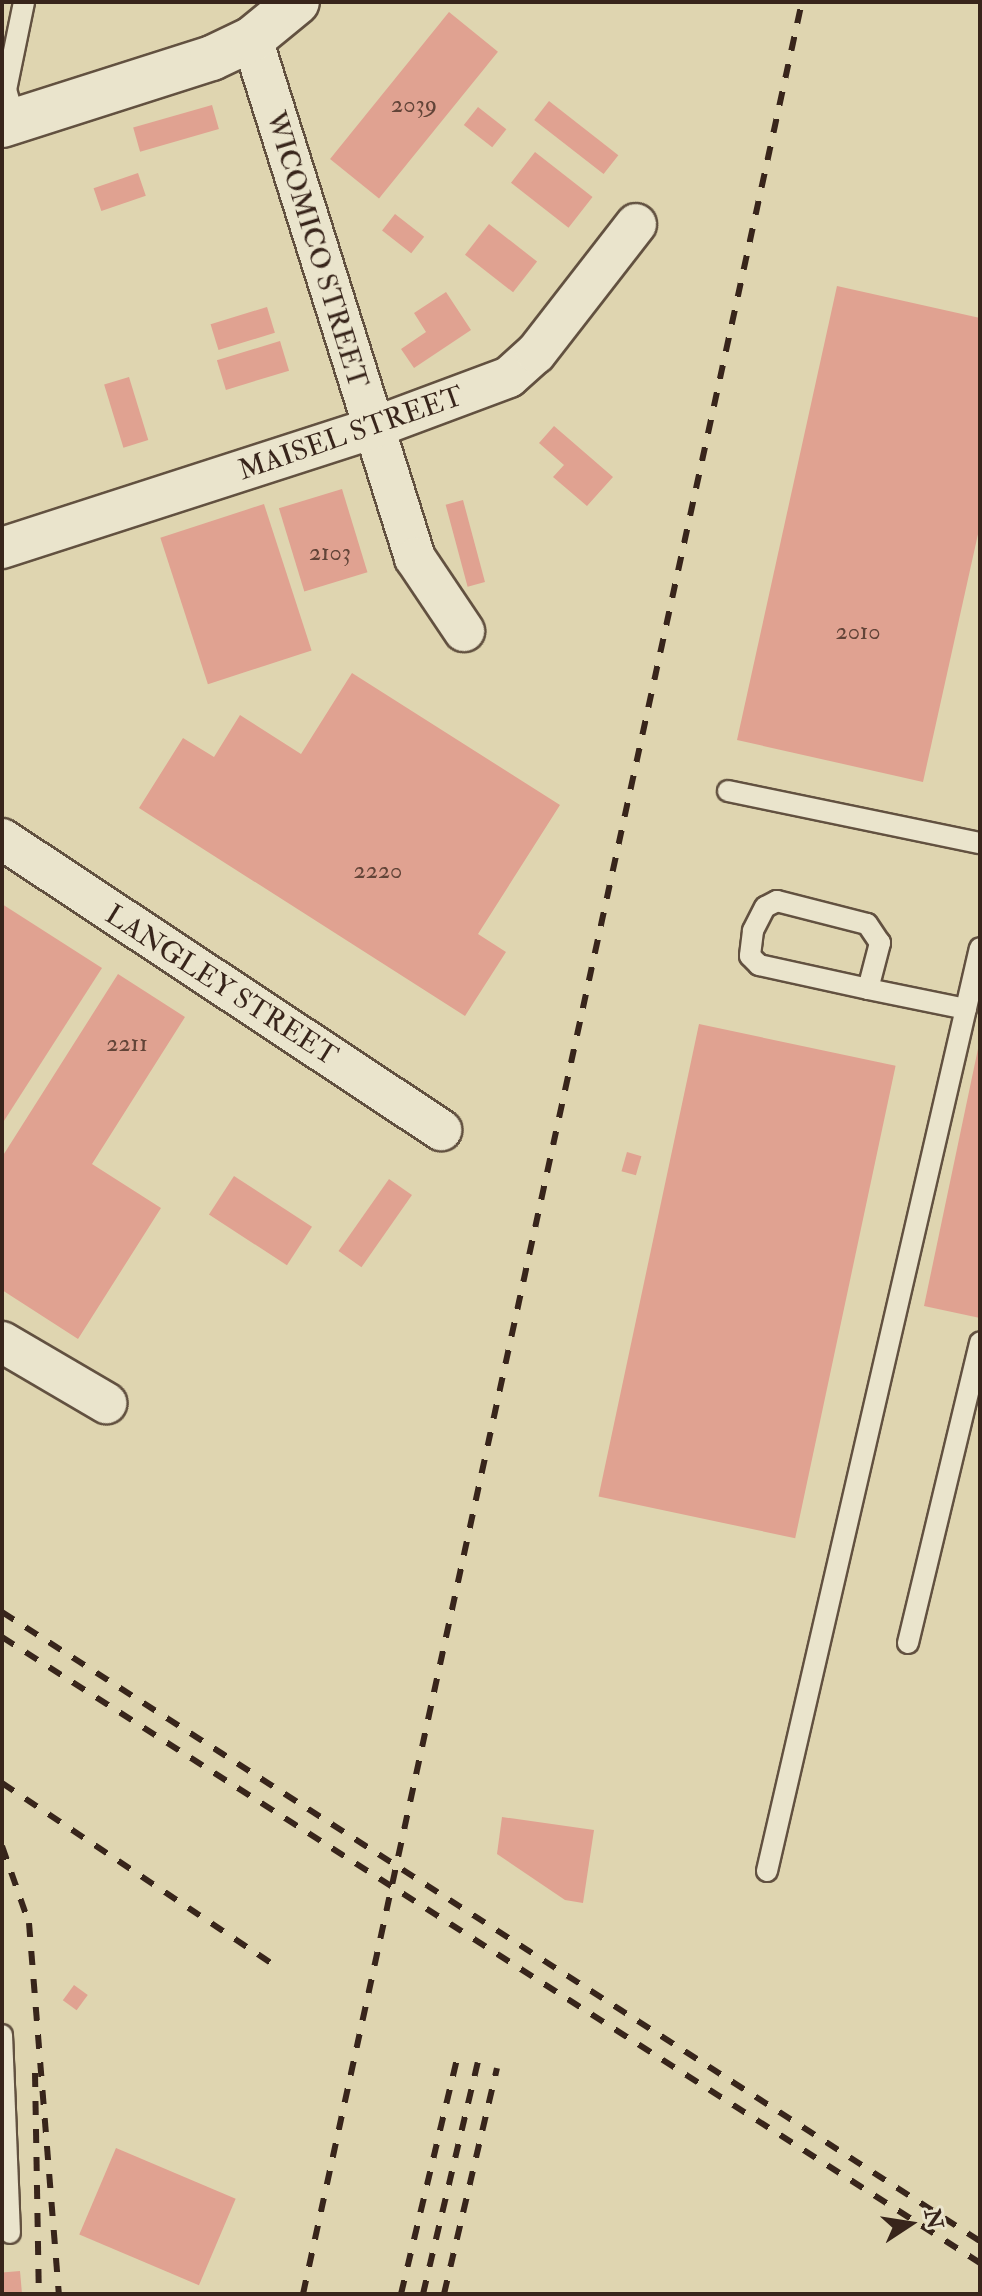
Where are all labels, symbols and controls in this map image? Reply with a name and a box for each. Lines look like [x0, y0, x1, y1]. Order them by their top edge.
house number: 2039 [391, 91, 437, 119]
street label: WICOMICO STREET [258, 108, 374, 392]
street label: MAISEL STREET [234, 380, 468, 488]
house number: 2103 [309, 539, 351, 567]
house number: 2010 [835, 618, 881, 646]
house number: 2220 [354, 857, 402, 885]
street label: LANGLEY STREET [99, 898, 343, 1074]
house number: 2211 [106, 1030, 148, 1058]
north arrow [870, 2184, 950, 2264]
text: N [918, 2206, 949, 2232]

